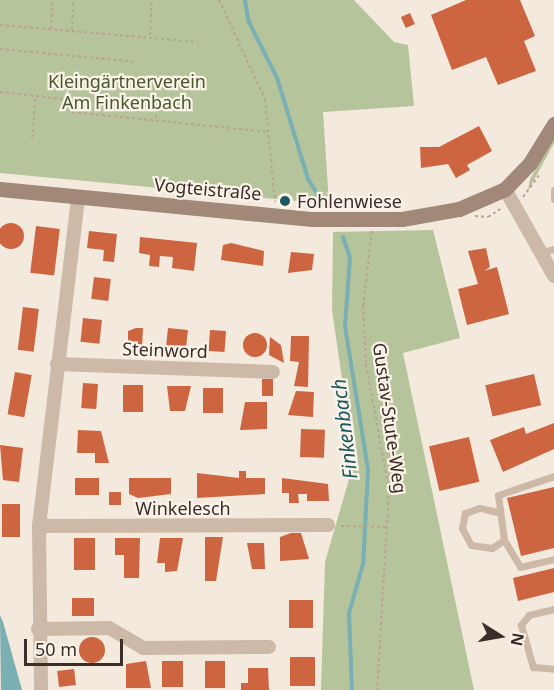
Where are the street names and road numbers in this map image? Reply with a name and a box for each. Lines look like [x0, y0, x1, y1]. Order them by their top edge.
street label: Vogteistraße [154, 174, 262, 204]
street label: Steinword [122, 338, 208, 362]
street label: Gustav-Stute-Weg [369, 341, 411, 495]
street label: Winkelesch [135, 497, 231, 519]

